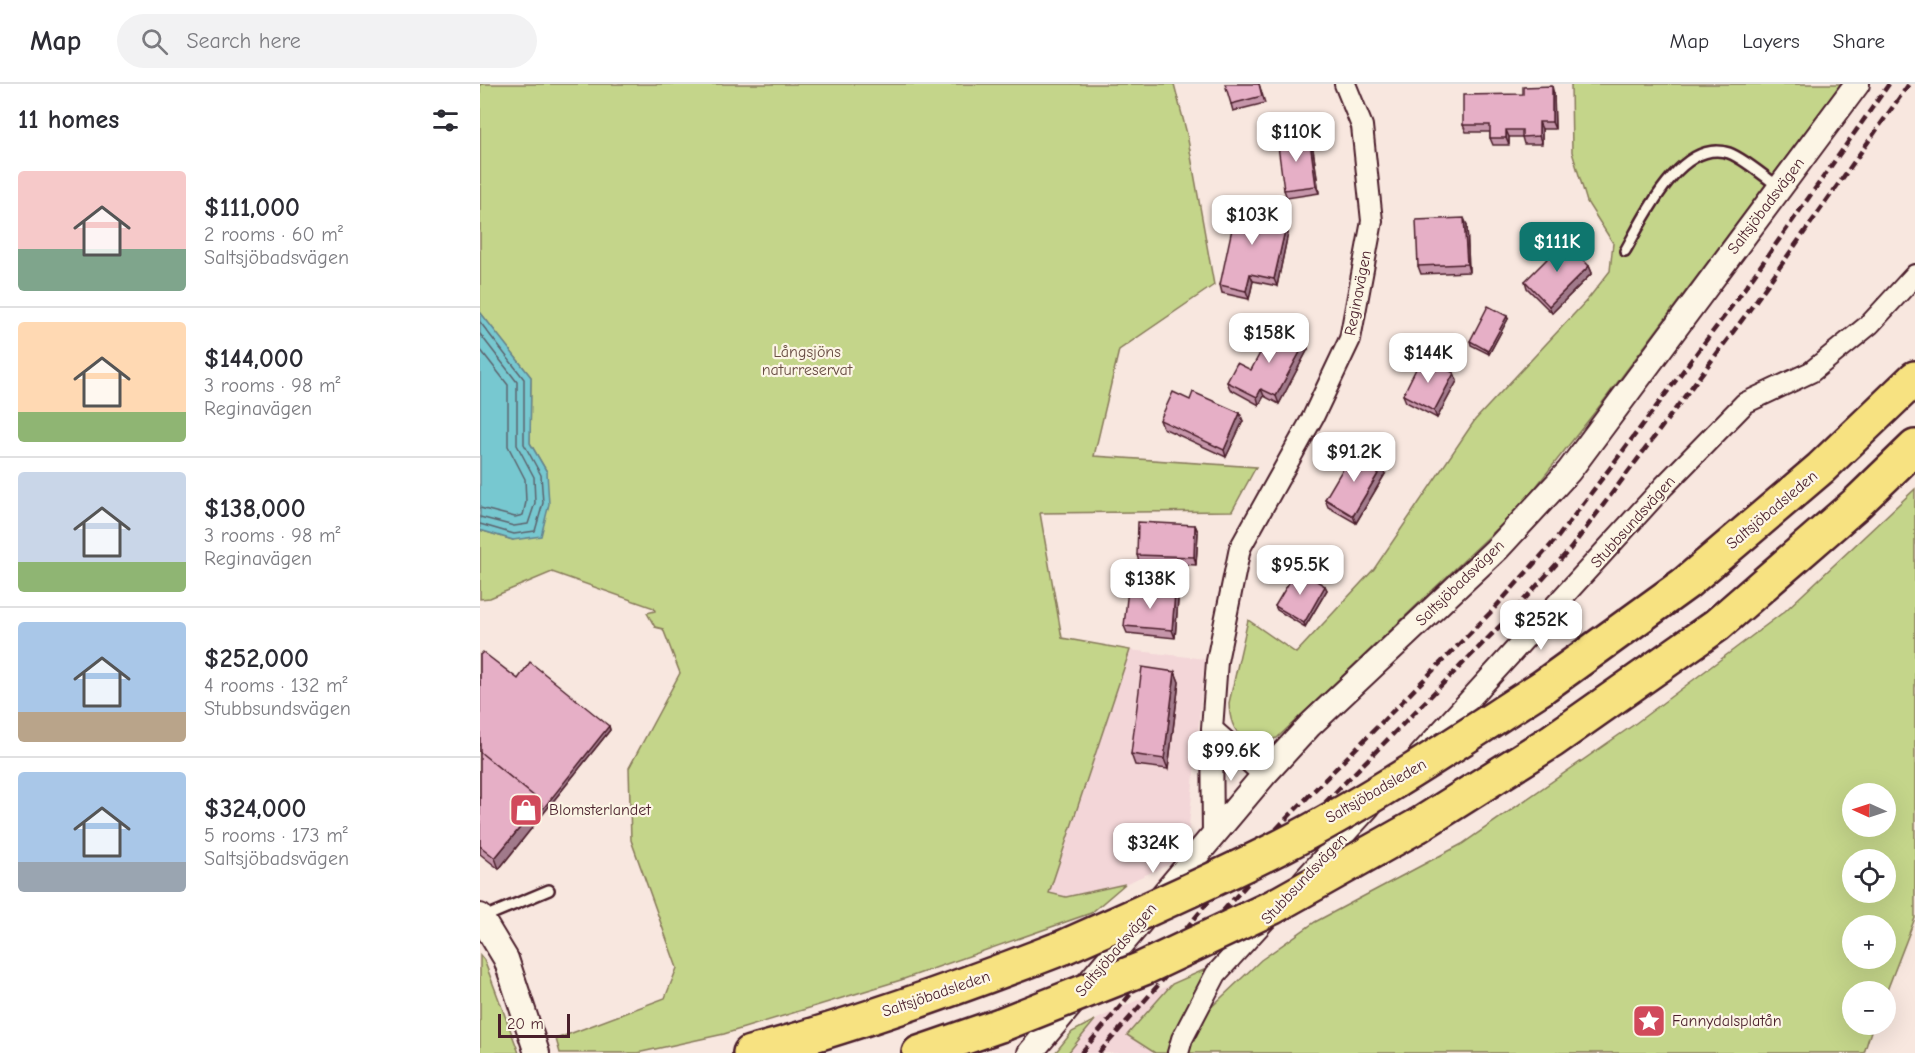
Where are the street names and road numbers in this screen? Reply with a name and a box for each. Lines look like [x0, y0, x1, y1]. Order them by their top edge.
street label: Saltsjöbadsvägen [1724, 154, 1808, 258]
street label: Reginavägen [1341, 249, 1375, 337]
street label: Saltsjöbadsleden [1723, 467, 1821, 553]
street label: Stubbsundsvägen [1587, 472, 1679, 572]
street label: Saltsjöbadsvägen [1412, 536, 1508, 630]
street label: Saltsjöbadsleden [1323, 755, 1429, 827]
street label: Stubbsundsvägen [1257, 830, 1351, 928]
street label: Saltsjöbadsvägen [1072, 900, 1160, 1000]
street label: Saltsjöbadsleden [880, 967, 992, 1021]

